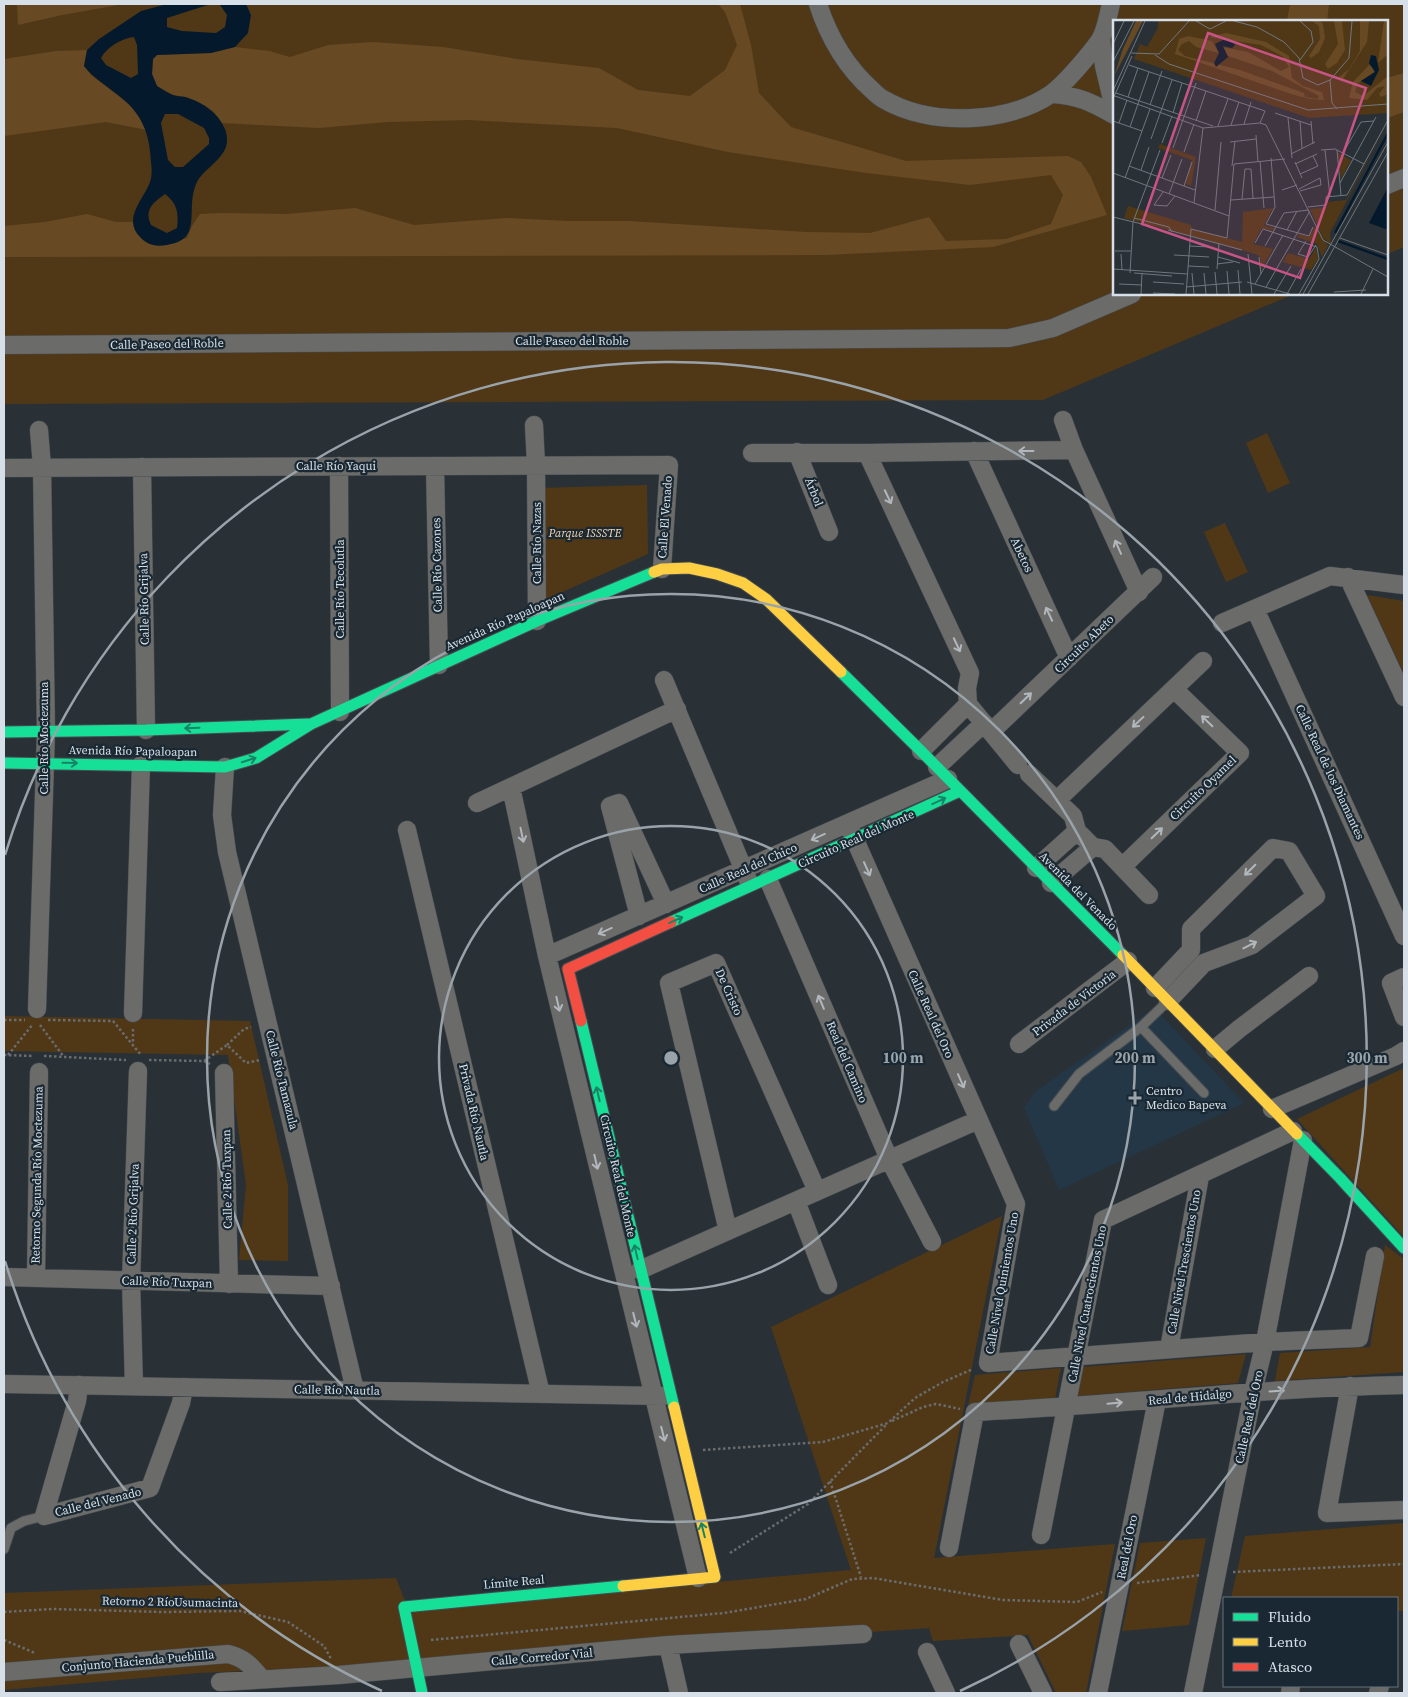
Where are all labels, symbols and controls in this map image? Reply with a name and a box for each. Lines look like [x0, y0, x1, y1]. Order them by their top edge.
inset map [1113, 20, 1388, 295]
street label: Calle Paseo del Roble [515, 333, 629, 349]
street label: Calle Paseo del Roble [110, 335, 224, 353]
one-way arrow [1018, 446, 1034, 456]
street label: Calle Río Yaqui [296, 458, 376, 474]
street label: Calle El Venado [654, 475, 676, 559]
street label: Árbol [801, 475, 827, 509]
one-way arrow [884, 489, 893, 504]
street label: Calle Río Nazas [529, 502, 545, 584]
street label: Calle Río Cazones [428, 517, 446, 613]
park label: Parque ISSSTE [548, 525, 621, 541]
street label: Abetos [1007, 535, 1037, 575]
street label: Calle Río Tecolutla [332, 539, 348, 639]
one-way arrow [1113, 540, 1123, 555]
street label: Calle Río Grijalva [135, 552, 153, 645]
street label: Avenida Río Papaloapan [443, 587, 567, 655]
one-way arrow [1043, 607, 1053, 622]
street label: Circuito Abeto [1051, 611, 1118, 677]
one-way arrow [952, 637, 962, 652]
street label: Calle Río Moctezuma [36, 681, 52, 794]
one-way arrow [1020, 692, 1033, 704]
street label: Calle Real de los Diamantes [1292, 702, 1368, 842]
one-way arrow [1200, 715, 1213, 727]
one-way arrow [1132, 716, 1145, 728]
one-way arrow [184, 724, 200, 733]
street label: Avenida Río Papaloapan [68, 742, 198, 760]
street label: Circuito Oyamel [1166, 752, 1240, 824]
one-way arrow [240, 754, 256, 764]
one-way arrow [62, 759, 78, 768]
one-way arrow [932, 795, 947, 805]
street label: Circuito Real del Monte [795, 806, 917, 872]
one-way arrow [517, 826, 527, 842]
one-way arrow [1151, 827, 1164, 839]
one-way arrow [811, 833, 826, 842]
street label: Calle Real del Chico [696, 839, 800, 897]
street label: Avenida del Venado [1035, 848, 1121, 934]
one-way arrow [862, 861, 872, 876]
one-way arrow [1244, 864, 1256, 876]
one-way arrow [668, 915, 683, 925]
one-way arrow [598, 926, 613, 936]
one-way arrow [1242, 940, 1257, 950]
street label: De Cristo [712, 966, 747, 1018]
street label: Privada de Victoria [1029, 966, 1120, 1040]
street label: Calle Real del Oro [904, 967, 958, 1061]
one-way arrow [554, 995, 564, 1011]
one-way arrow [816, 995, 826, 1010]
street label: Real del Camino [823, 1019, 872, 1106]
street label: Calle Río Tamazula [262, 1029, 302, 1132]
text: 100 m [882, 1047, 924, 1068]
text: 200 m [1114, 1047, 1156, 1068]
text: 300 m [1346, 1047, 1388, 1068]
centre of rings [662, 1049, 680, 1067]
street label: Privada Río Nautla [455, 1062, 493, 1163]
one-way arrow [957, 1073, 967, 1088]
place label: Centro Medico Bapeva [1146, 1083, 1228, 1113]
street label: Retorno Segunda Río Moctezuma [27, 1085, 47, 1264]
one-way arrow [593, 1086, 602, 1102]
marker: Centro Medico Bapeva [1128, 1091, 1142, 1105]
street label: Circuito Real del Monte [596, 1113, 640, 1239]
street label: Calle 2 Río Tuxpan [218, 1129, 236, 1229]
one-way arrow [592, 1153, 601, 1169]
street label: Calle 2 Río Grijalva [123, 1162, 143, 1265]
street label: Calle Nivel Trescientos Uno [1163, 1188, 1205, 1336]
street label: Calle Nivel Quinientos Uno [982, 1210, 1022, 1355]
street label: Calle Nivel Cuatrocientos Uno [1064, 1224, 1110, 1384]
one-way arrow [631, 1244, 640, 1260]
street label: Calle Río Tuxpan [121, 1272, 213, 1292]
one-way arrow [631, 1311, 640, 1327]
street label: Calle Real del Oro [1231, 1368, 1267, 1465]
street label: Calle Río Nautla [294, 1381, 381, 1399]
street label: Real de Hidalgo [1148, 1385, 1233, 1409]
one-way arrow [1269, 1386, 1285, 1395]
one-way arrow [1107, 1399, 1123, 1408]
one-way arrow [659, 1425, 668, 1441]
street label: Calle del Venado [53, 1483, 143, 1520]
street label: Real del Oro [1113, 1513, 1141, 1581]
one-way arrow [698, 1522, 707, 1538]
street label: Límite Real [483, 1571, 546, 1593]
street label: Retorno 2 RíoUsumacinta [102, 1593, 239, 1611]
legend [1223, 1597, 1398, 1687]
text: Fluido [1268, 1606, 1311, 1627]
text: Lento [1268, 1631, 1307, 1652]
street label: Calle Corredor Vial [491, 1645, 594, 1669]
street label: Conjunto Hacienda Pueblilla [61, 1646, 216, 1676]
text: Atasco [1268, 1656, 1312, 1677]

